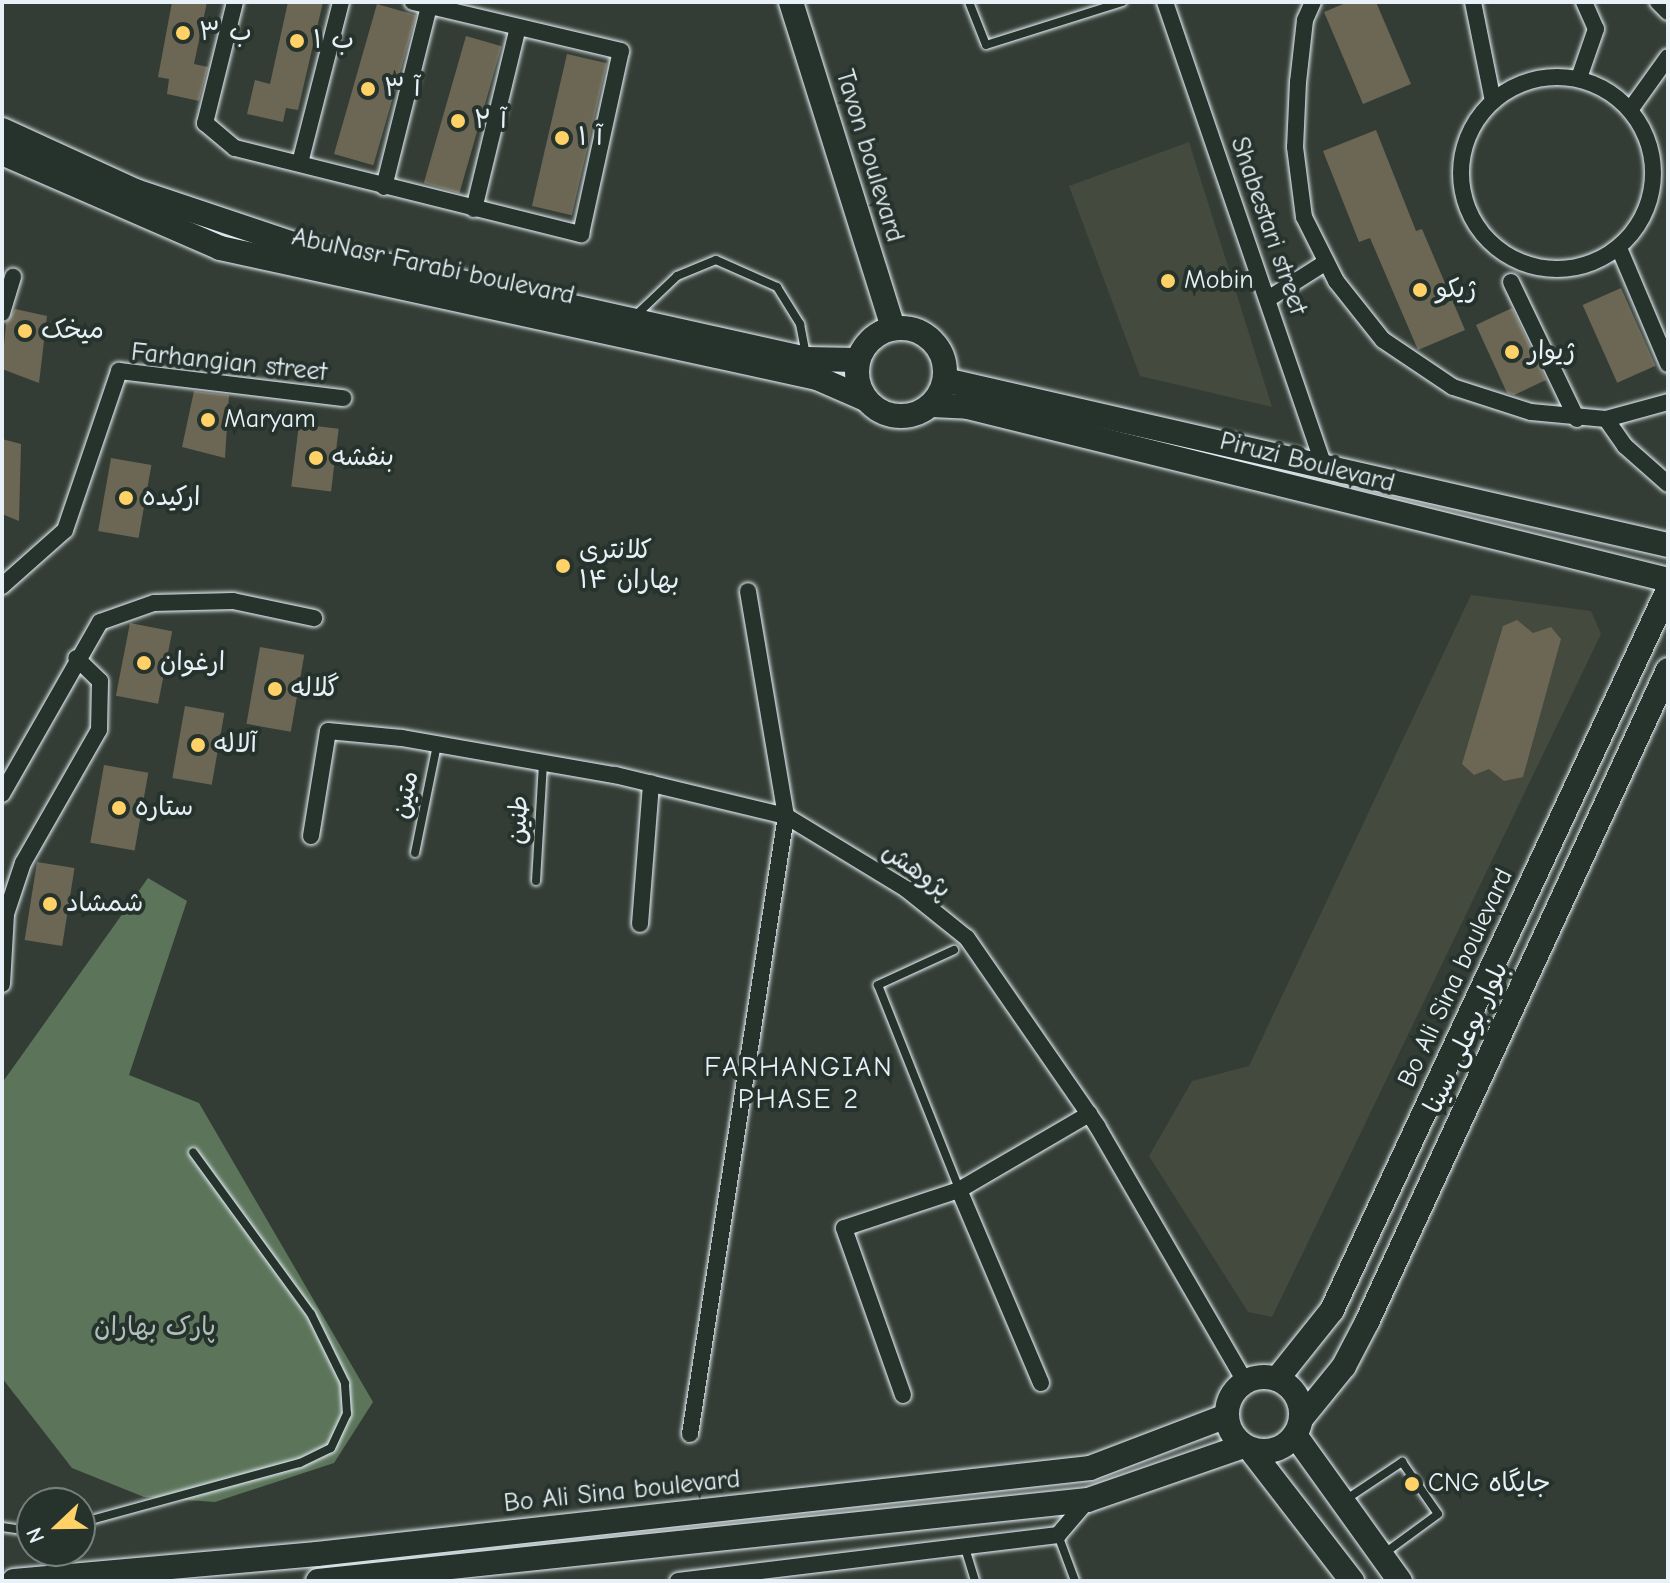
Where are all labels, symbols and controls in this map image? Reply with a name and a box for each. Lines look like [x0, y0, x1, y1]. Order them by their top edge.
place label: ب ۳ [199, 17, 252, 49]
marker: ب ۳ [174, 24, 192, 42]
place label: ب ۱ [313, 25, 354, 57]
marker: ب ۱ [288, 32, 306, 50]
street label: Tavon boulevard [828, 66, 910, 246]
place label: آ ۳ [384, 73, 420, 105]
marker: آ ۳ [359, 80, 377, 98]
place label: آ ۲ [474, 105, 507, 137]
marker: آ ۲ [449, 112, 467, 130]
place label: آ ۱ [578, 122, 603, 154]
marker: آ ۱ [553, 129, 571, 147]
street label: Shabestari street [1223, 133, 1313, 319]
street label: AbuNasr Farabi boulevard [289, 222, 577, 312]
place label: Mobin [1184, 265, 1254, 297]
marker: Mobin [1159, 272, 1177, 290]
place label: ژیکو [1436, 274, 1476, 306]
marker: ژیکو [1411, 281, 1429, 299]
place label: میخک [41, 315, 104, 347]
marker: میخک [16, 322, 34, 340]
place label: ژیوار [1528, 336, 1575, 368]
street label: Farhangian street [130, 337, 328, 389]
marker: ژیوار [1503, 343, 1521, 361]
place label: Maryam [224, 404, 316, 436]
marker: Maryam [199, 411, 217, 429]
street label: Piruzi Boulevard [1216, 426, 1398, 500]
place label: بنفشه [332, 442, 394, 474]
marker: بنفشه [307, 449, 325, 467]
place label: ارکیده [142, 482, 200, 514]
marker: ارکیده [117, 489, 135, 507]
place label: کلانتری ۱۴ بهاران [579, 535, 679, 596]
marker: کلانتری ۱۴ بهاران [554, 557, 572, 575]
place label: ارغوان [160, 647, 225, 679]
marker: ارغوان [135, 654, 153, 672]
place label: گلاله [291, 673, 339, 705]
marker: گلاله [266, 680, 284, 698]
place label: آلاله [214, 729, 257, 761]
marker: آلاله [189, 736, 207, 754]
street label: متین [386, 768, 426, 822]
place label: ستاره [135, 792, 193, 824]
street label: طنین [502, 794, 536, 846]
marker: ستاره [110, 799, 128, 817]
street label: پژوهش [876, 836, 956, 906]
street label: Bo Ali Sina boulevard [1392, 864, 1520, 1092]
place label: شمشاد [66, 888, 143, 920]
marker: شمشاد [41, 895, 59, 913]
street label: بلوار بوعلی سینا [1418, 957, 1516, 1119]
district label: FARHANGIAN PHASE 2 [704, 1050, 894, 1116]
park label: پارک بهاران [94, 1312, 216, 1344]
street label: Bo Ali Sina boulevard [502, 1464, 742, 1520]
place label: CNG جایگاه [1428, 1468, 1551, 1500]
marker: CNG جایگاه [1403, 1475, 1421, 1493]
north arrow [16, 1487, 96, 1567]
text: N [21, 1524, 50, 1547]

